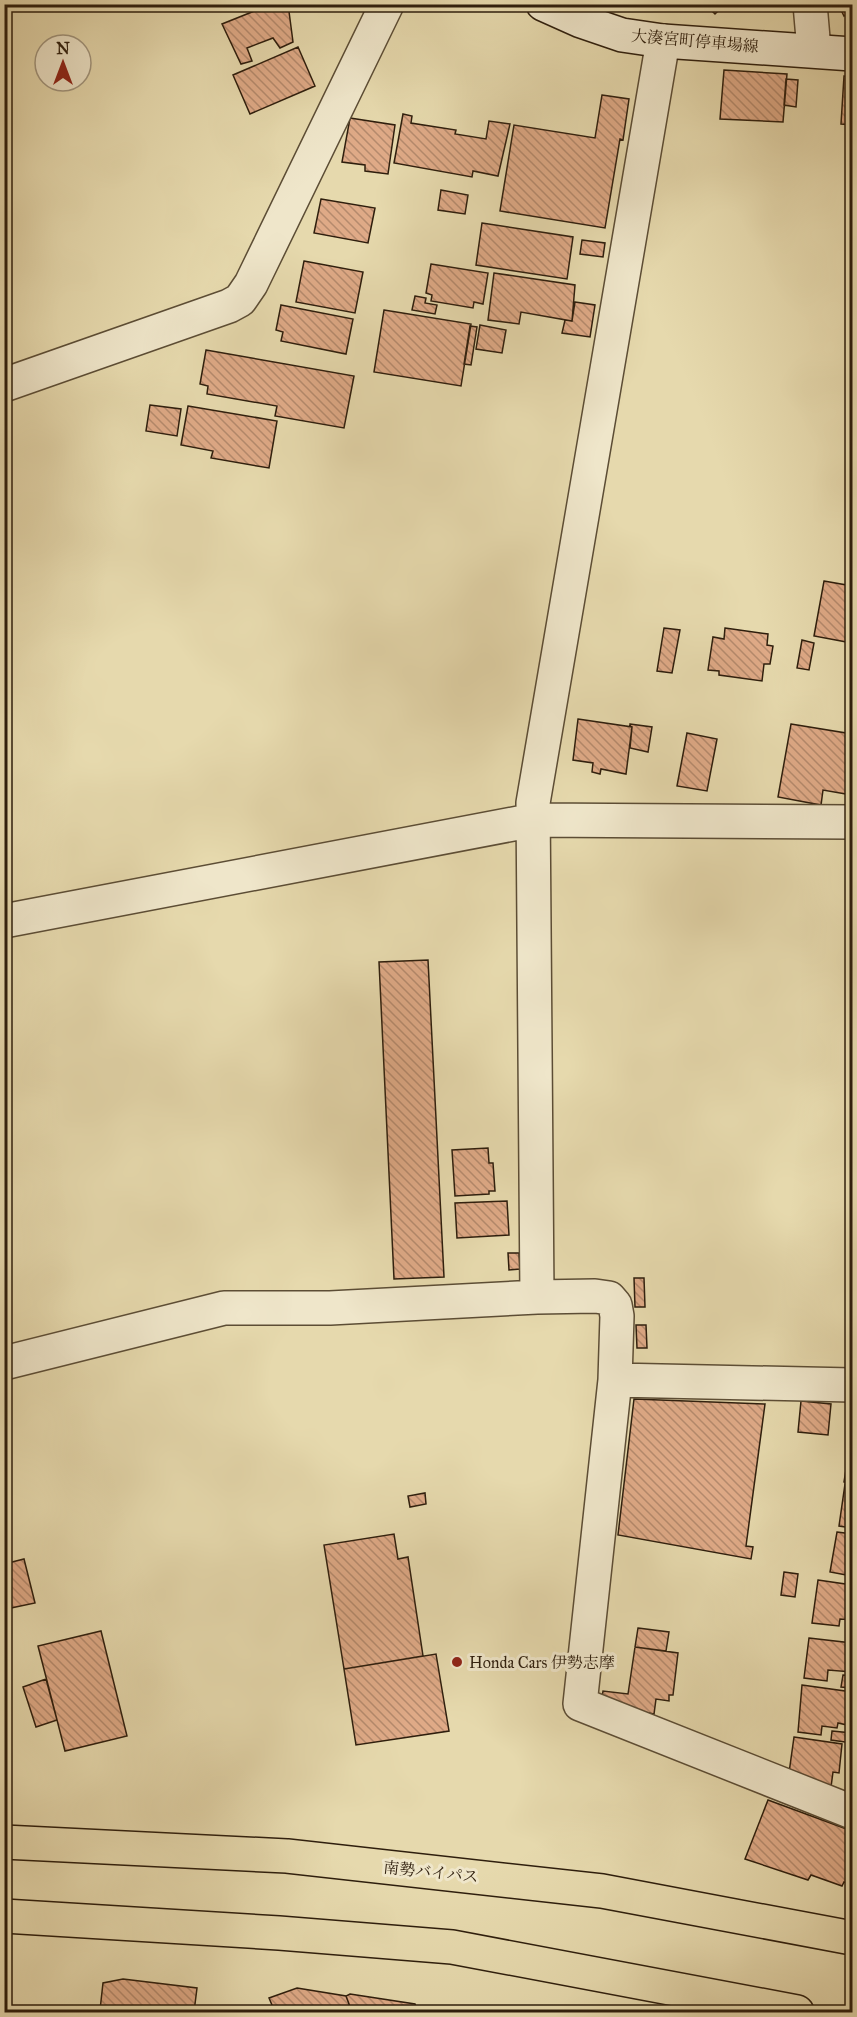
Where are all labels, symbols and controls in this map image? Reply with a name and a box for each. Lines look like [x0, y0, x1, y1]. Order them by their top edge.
street label: 大湊宮町停車場線 [630, 26, 760, 56]
north arrow [33, 33, 93, 93]
text: N [56, 39, 70, 58]
place label: Honda Cars 伊勢志摩 [469, 1653, 615, 1672]
marker: Honda Cars 伊勢志摩 [450, 1655, 464, 1669]
street label: 南勢バイパス [382, 1858, 480, 1886]

